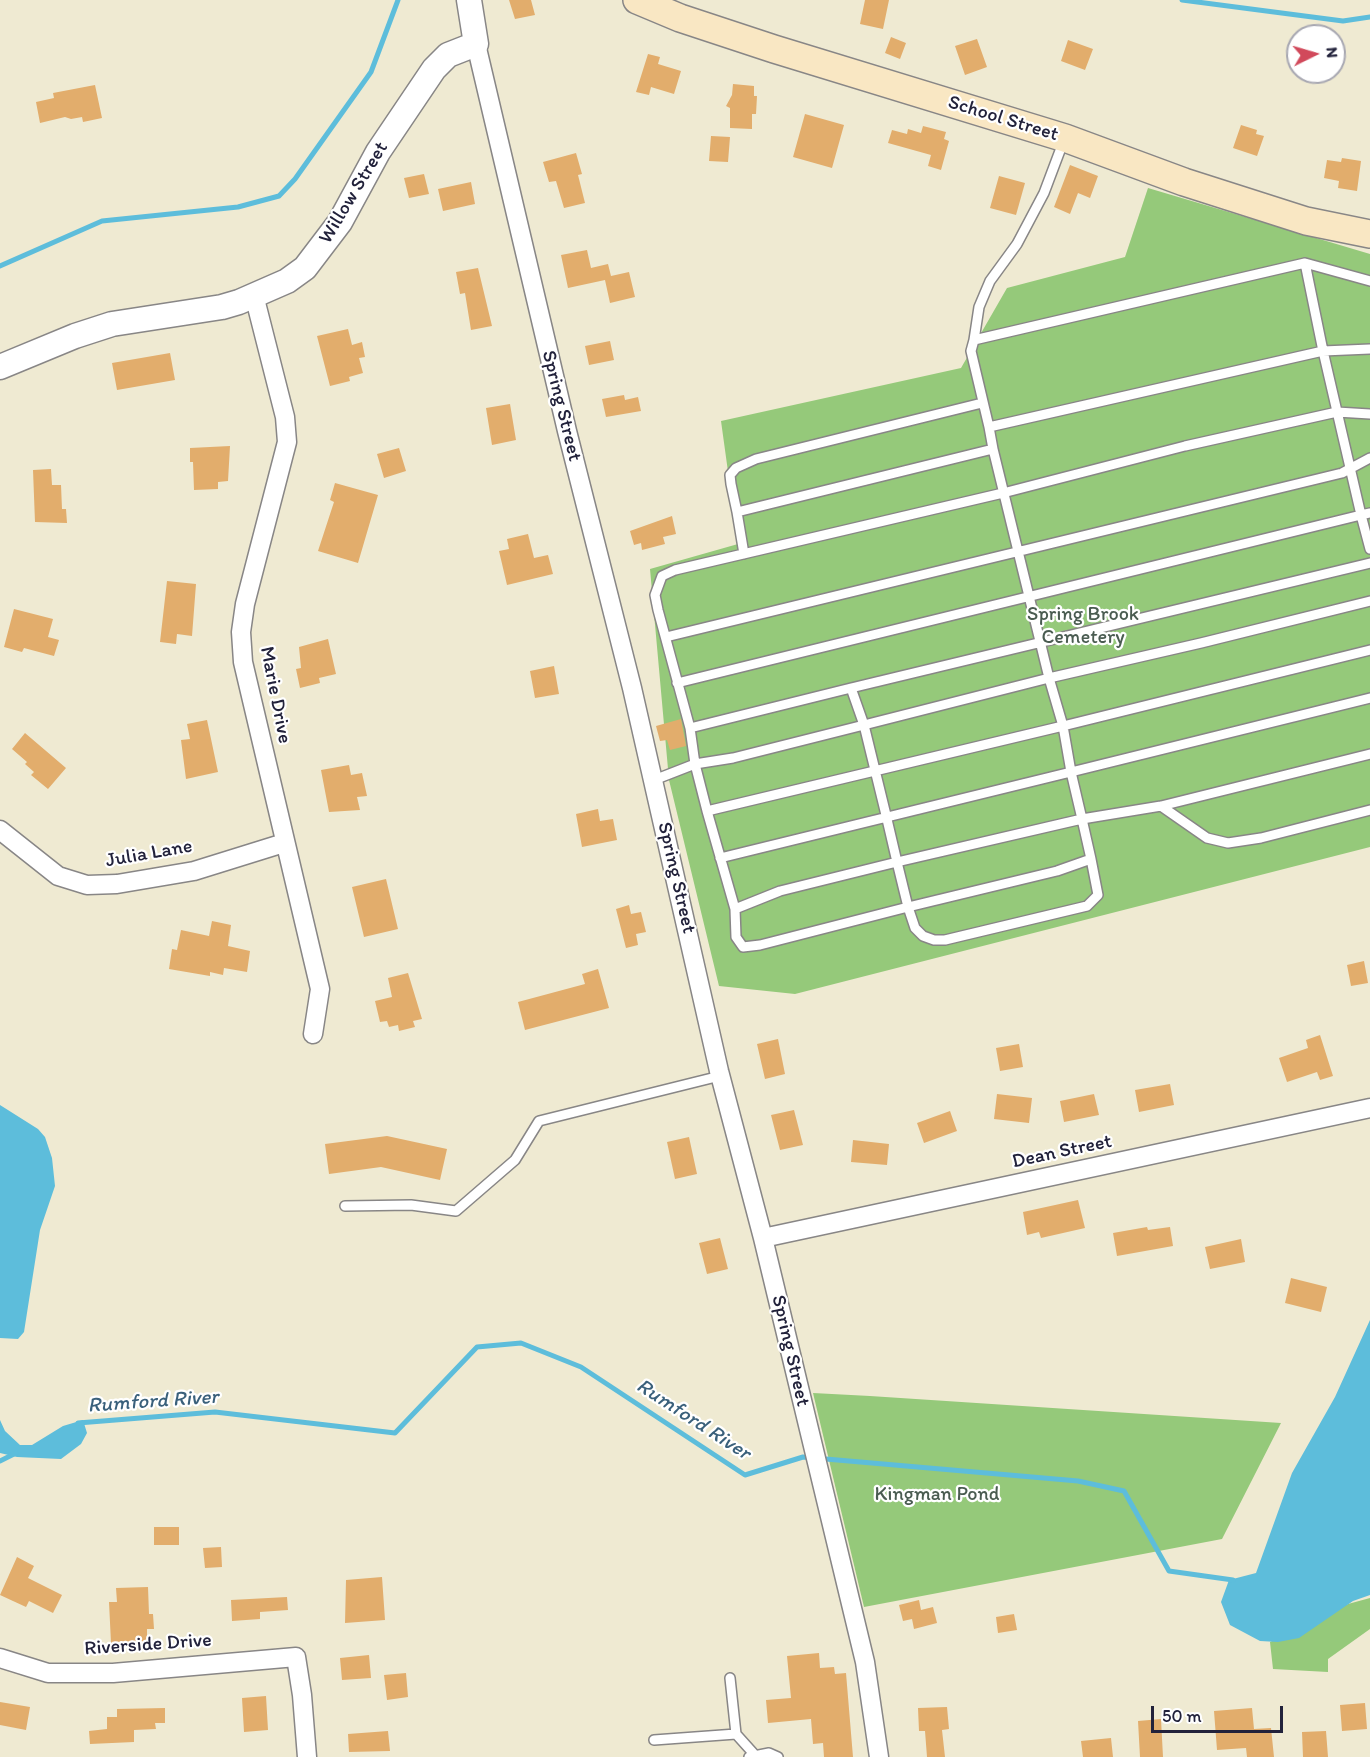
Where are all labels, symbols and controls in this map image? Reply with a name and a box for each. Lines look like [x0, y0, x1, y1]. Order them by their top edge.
north arrow [1286, 24, 1346, 84]
text: N [1323, 46, 1342, 59]
street label: School Street [945, 91, 1061, 147]
street label: Willow Street [314, 138, 394, 248]
street label: Spring Street [536, 348, 586, 464]
park label: Spring Brook Cemetery [1027, 603, 1139, 650]
street label: Marie Drive [254, 644, 296, 746]
street label: Spring Street [652, 820, 700, 936]
street label: Julia Lane [104, 835, 194, 873]
street label: Dean Street [1010, 1130, 1114, 1174]
street label: Spring Street [766, 1293, 814, 1409]
water label: Rumford River [631, 1374, 755, 1466]
water label: Rumford River [87, 1385, 219, 1419]
park label: Kingman Pond [875, 1483, 999, 1507]
street label: Riverside Drive [84, 1629, 212, 1661]
scale bar [1154, 1694, 1286, 1732]
text: 50 m [1162, 1705, 1202, 1727]

